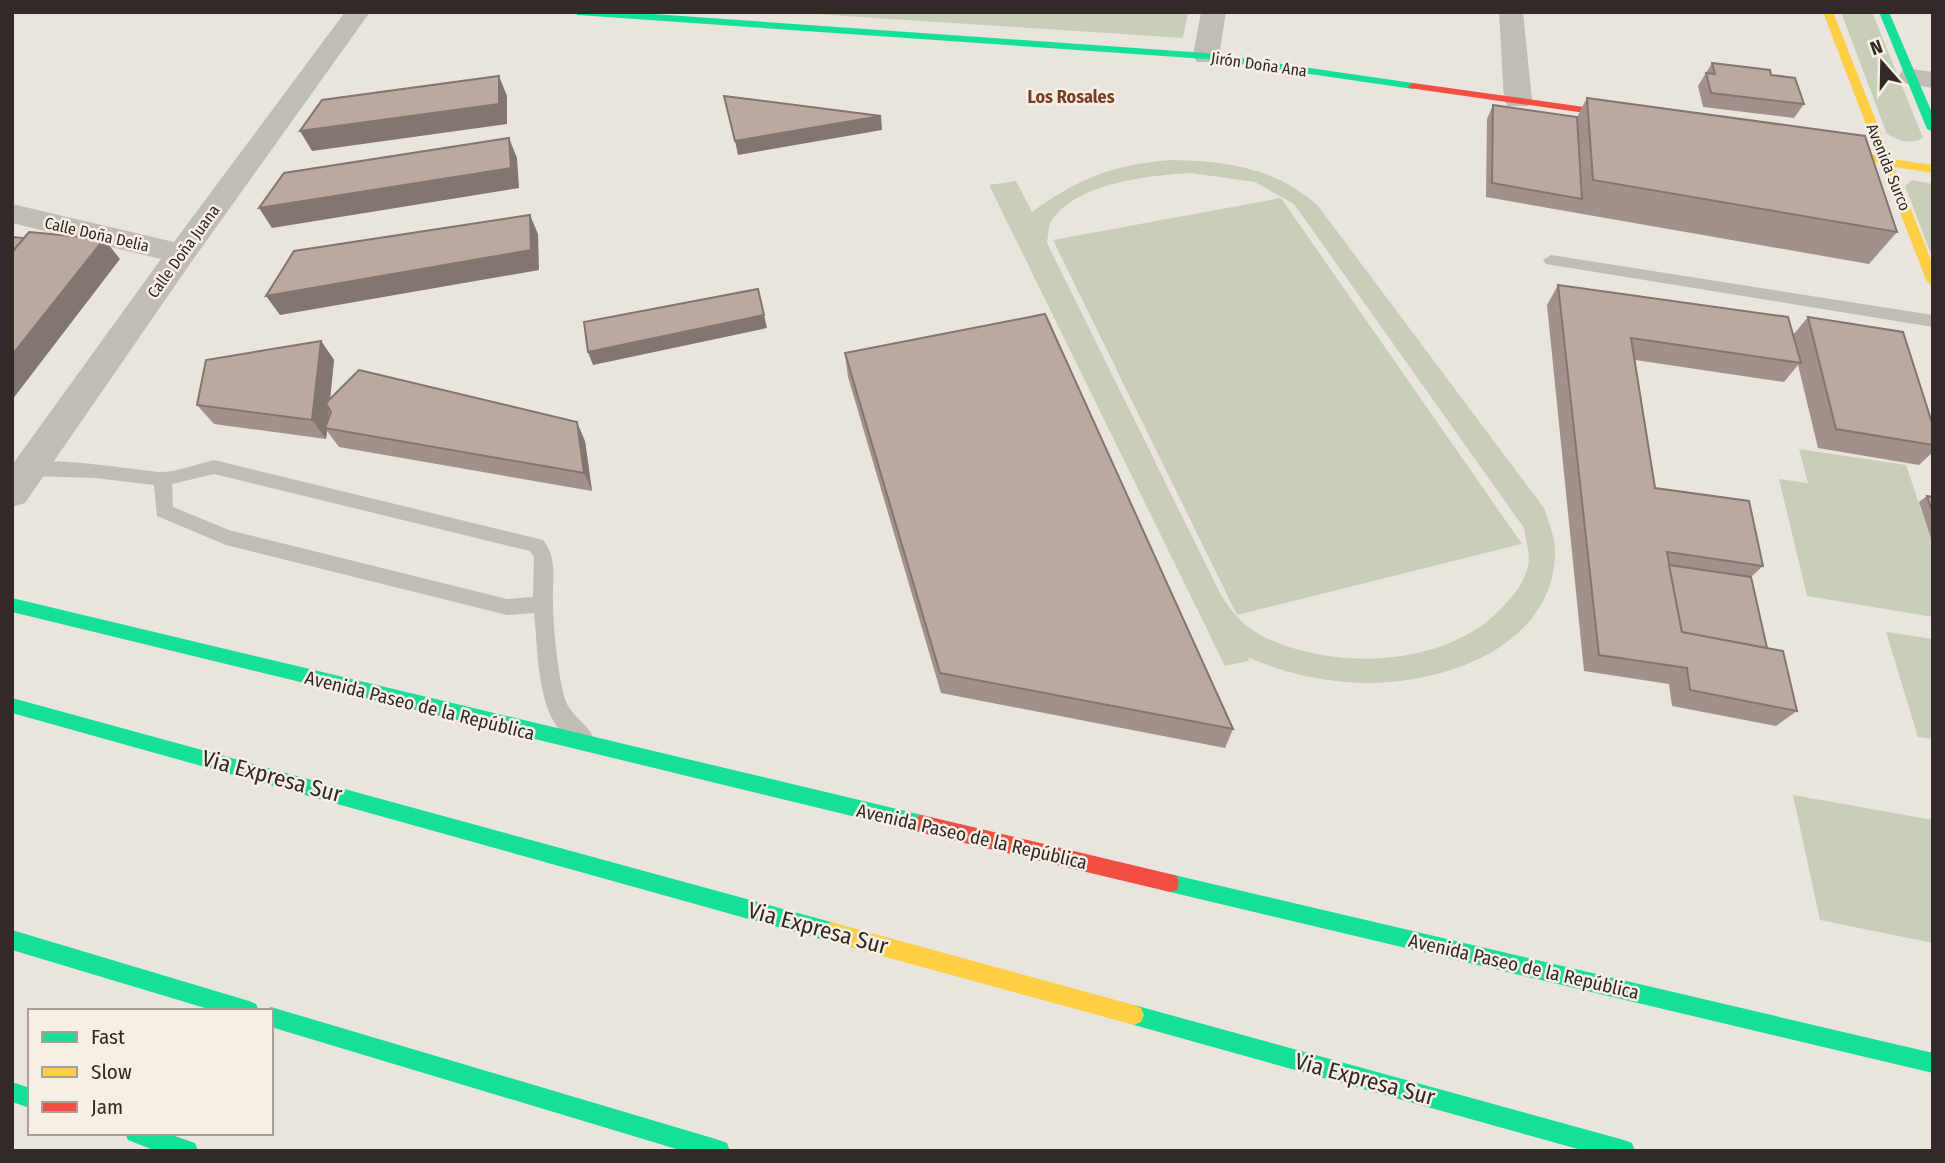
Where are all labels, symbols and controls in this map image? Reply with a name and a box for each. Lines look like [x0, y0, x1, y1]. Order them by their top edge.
north arrow [1847, 28, 1917, 98]
text: N [1867, 35, 1886, 60]
street label: Jirón Doña Ana [1210, 48, 1308, 81]
district label: Los Rosales [1027, 86, 1115, 108]
street label: Avenida Surco [1862, 121, 1915, 214]
street label: Calle Doña Juana [143, 201, 224, 301]
street label: Calle Doña Delia [43, 213, 151, 256]
street label: Avenida Paseo de la República [303, 666, 537, 745]
street label: Via Expresa Sur [199, 744, 345, 808]
street label: Avenida Paseo de la República [854, 799, 1089, 874]
street label: Via Expresa Sur [745, 896, 891, 960]
street label: Avenida Paseo de la República [1406, 929, 1641, 1004]
legend [28, 1009, 273, 1135]
text: Fast [91, 1024, 125, 1050]
street label: Via Expresa Sur [1292, 1047, 1438, 1111]
text: Slow [91, 1059, 132, 1085]
text: Jam [91, 1094, 123, 1120]

